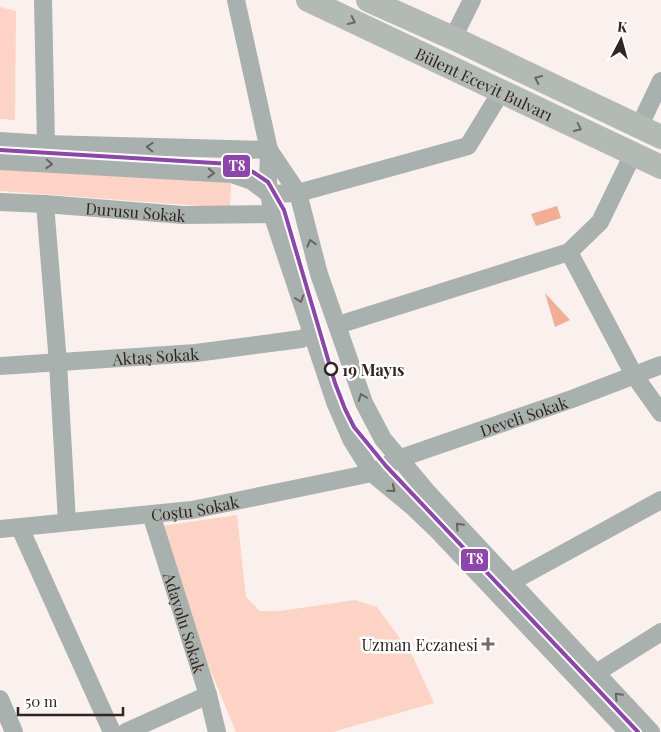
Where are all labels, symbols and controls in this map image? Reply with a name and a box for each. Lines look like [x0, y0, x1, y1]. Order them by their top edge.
one-way arrow [347, 15, 356, 25]
north arrow [596, 15, 646, 65]
text: K [616, 17, 629, 37]
street label: Bülent Ecevit Bulvarı [412, 42, 557, 125]
one-way arrow [534, 74, 543, 85]
one-way arrow [573, 122, 582, 132]
one-way arrow [146, 142, 154, 152]
line badge: T8 [222, 154, 251, 178]
text: T8 [228, 156, 246, 175]
one-way arrow [45, 158, 53, 169]
one-way arrow [207, 167, 215, 178]
street label: Durusu Sokak [85, 197, 187, 226]
one-way arrow [306, 239, 317, 248]
one-way arrow [294, 294, 304, 303]
street label: Aktaş Sokak [111, 342, 200, 369]
place label: 19 Mayıs [342, 359, 404, 380]
marker: 19 Mayıs [324, 362, 338, 376]
street label: Develi Sokak [477, 391, 570, 441]
one-way arrow [358, 394, 368, 402]
one-way arrow [386, 484, 395, 492]
street label: Coştu Sokak [150, 490, 241, 525]
one-way arrow [456, 523, 465, 532]
line badge: T8 [460, 548, 489, 572]
text: T8 [466, 549, 484, 568]
street label: Adayolu Sokak [159, 569, 211, 676]
place label: Uzman Eczanesi [361, 634, 478, 655]
marker: Uzman Eczanesi [482, 638, 494, 650]
scale bar [18, 684, 122, 716]
text: 50 m [25, 691, 58, 711]
one-way arrow [615, 693, 624, 702]

